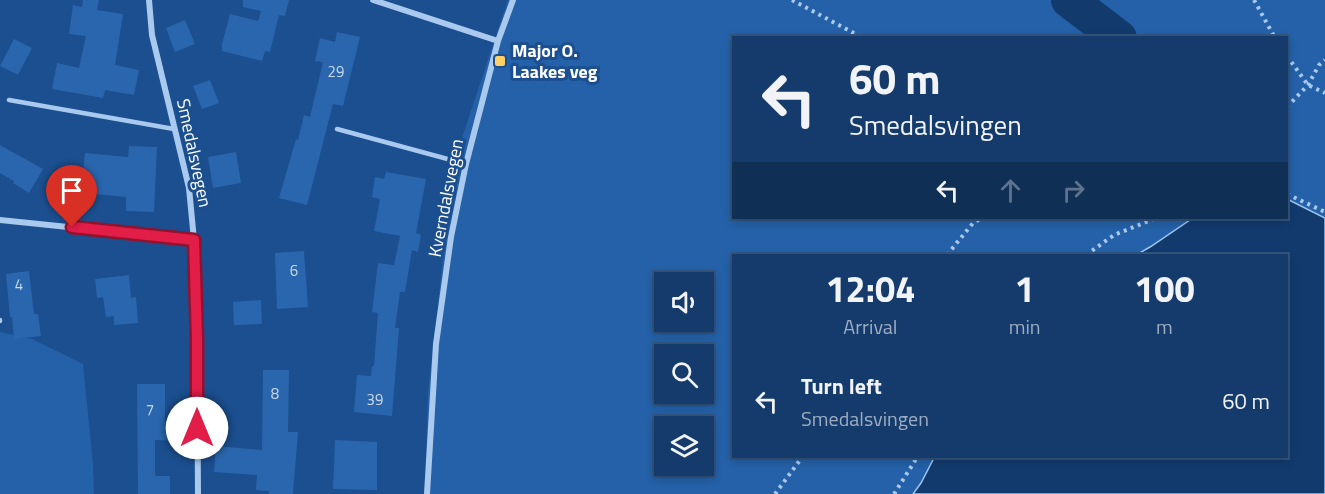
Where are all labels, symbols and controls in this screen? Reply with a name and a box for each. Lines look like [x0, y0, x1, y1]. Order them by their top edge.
place label: Major O. Laakes veg [512, 37, 598, 85]
text: 60 m [849, 46, 941, 110]
marker: Major O. Laakes veg [493, 54, 507, 68]
house number: 29 [328, 60, 344, 83]
icon: left [750, 60, 828, 138]
street label: Smedalsvegen [170, 96, 219, 210]
text: Smedalsvingen [849, 104, 1022, 145]
street label: Kverndalsvegen [421, 137, 470, 259]
pin [46, 165, 97, 227]
icon: arrive [55, 174, 88, 207]
icon: left [931, 174, 964, 207]
icon: ahead [994, 174, 1027, 207]
icon: right [1057, 174, 1090, 207]
house number: 6 [290, 259, 298, 282]
text: 12:04 [825, 261, 915, 316]
text: 1 [1015, 261, 1035, 316]
text: 100 [1134, 261, 1195, 316]
map controls [654, 272, 714, 476]
button: sound [654, 272, 714, 332]
house number: 4 [15, 273, 23, 296]
text: Arrival [843, 311, 898, 342]
text: min [1009, 311, 1041, 342]
text: m [1156, 311, 1173, 342]
button: search [654, 344, 714, 404]
text: Turn left [801, 369, 882, 403]
house number: 8 [271, 382, 279, 405]
text: 60 m [1222, 384, 1270, 418]
icon: left [750, 385, 783, 418]
house number: 39 [367, 388, 383, 411]
position arrow [165, 396, 229, 460]
house number: 7 [146, 398, 154, 421]
text: Smedalsvingen [801, 403, 929, 434]
button: layers [654, 416, 714, 476]

